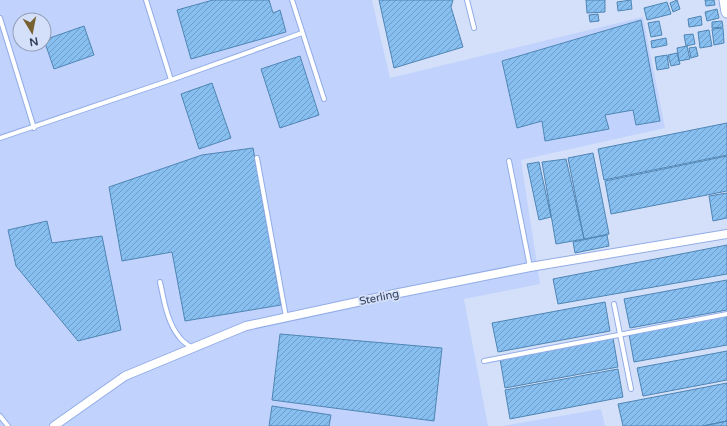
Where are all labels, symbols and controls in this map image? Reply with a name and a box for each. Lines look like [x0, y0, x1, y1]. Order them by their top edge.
north arrow [12, 12, 52, 52]
text: N [28, 34, 39, 49]
street label: Sterling [358, 287, 400, 308]

